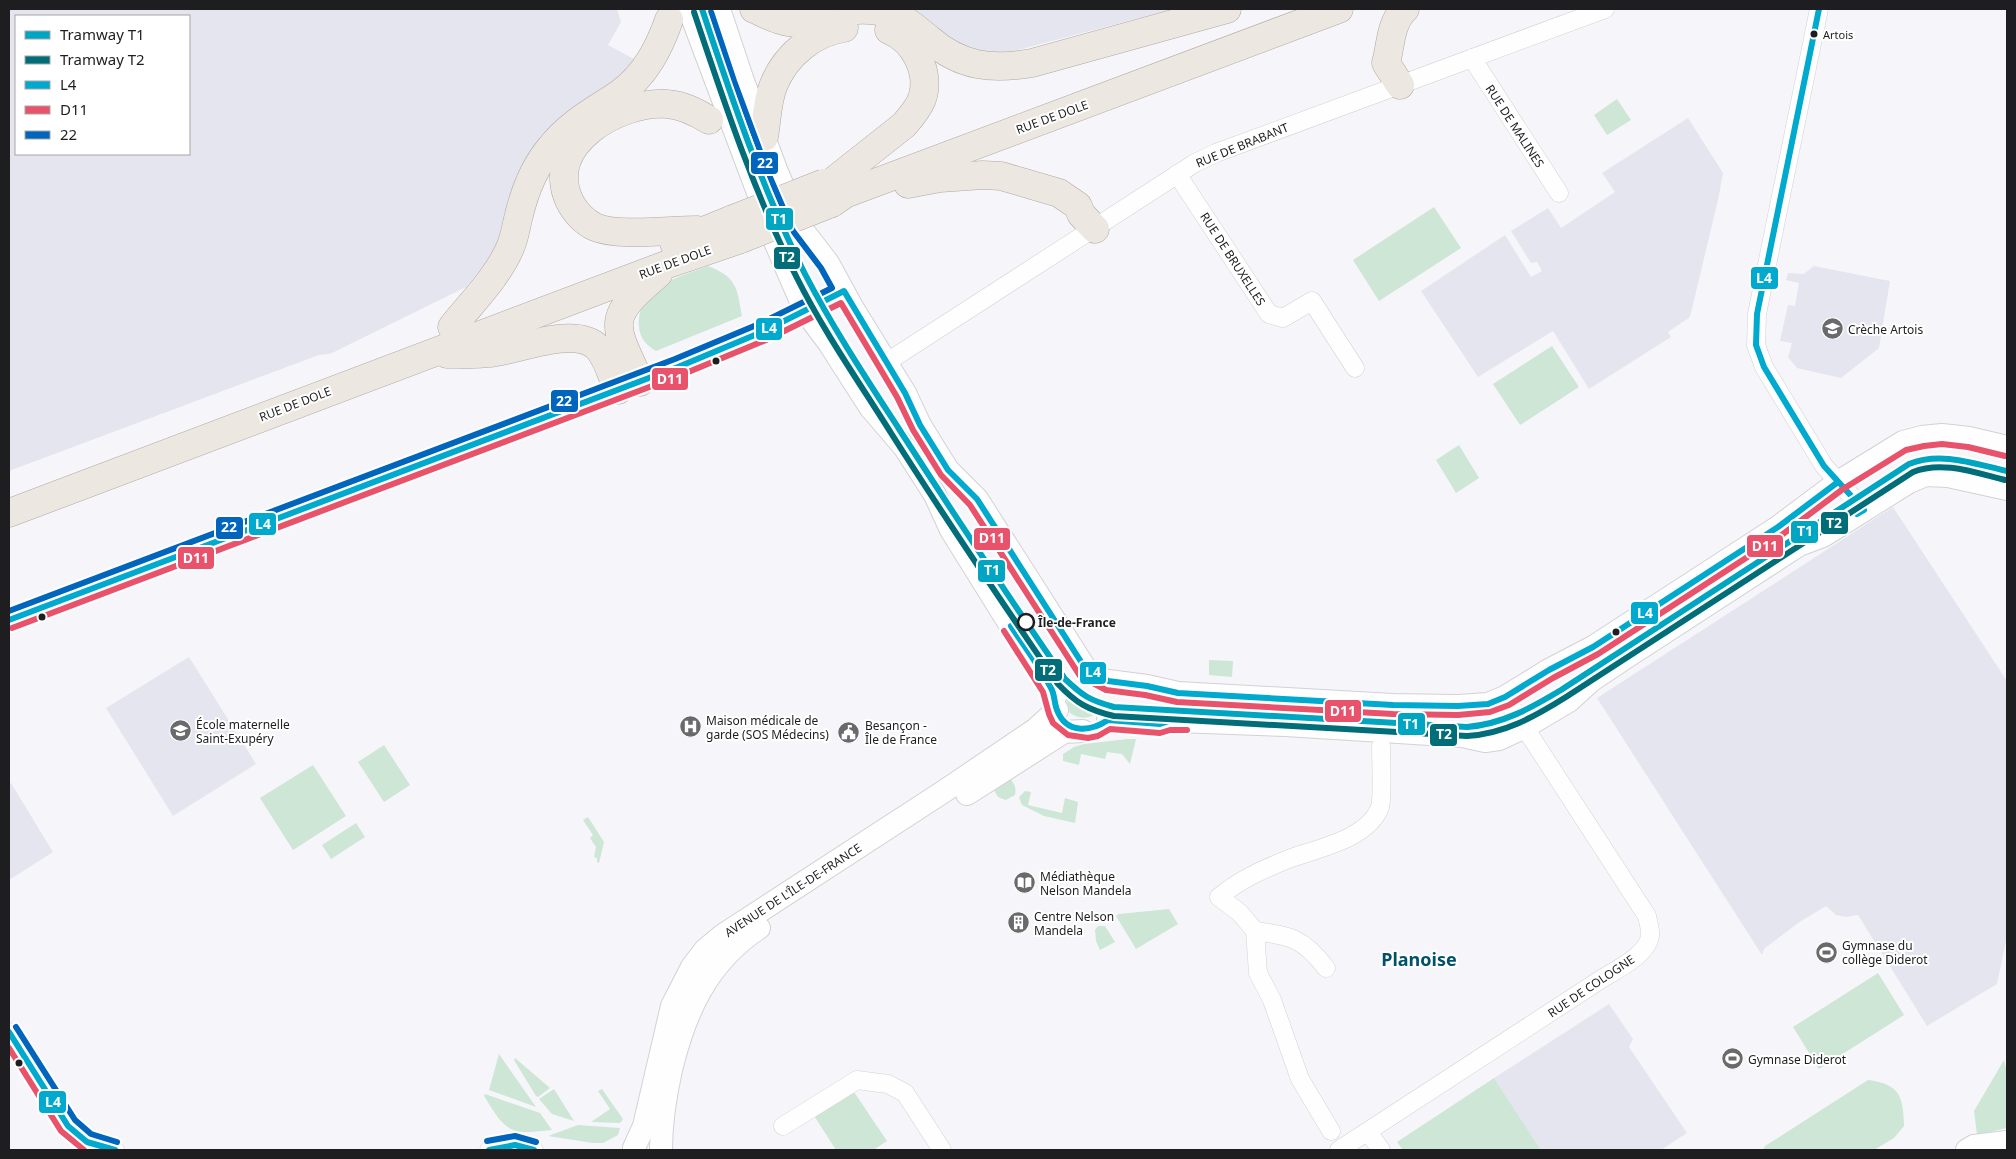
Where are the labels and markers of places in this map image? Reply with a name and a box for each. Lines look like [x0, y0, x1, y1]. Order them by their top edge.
place label: Artois [1823, 27, 1853, 42]
marker: Artois [1809, 29, 1819, 39]
school or university icon: Crèche Artois [1820, 317, 1844, 341]
place label: Crèche Artois [1848, 321, 1923, 338]
unlabelled marker [711, 356, 721, 366]
unlabelled marker [37, 612, 47, 622]
marker: Île-de-France [1017, 613, 1035, 631]
place label: Île-de-France [1037, 614, 1116, 631]
unlabelled marker [1611, 627, 1621, 637]
place label: Maison médicale de garde (SOS Médecins) [706, 712, 829, 743]
hospital icon: Maison médicale de garde (SOS Médecins) [678, 715, 702, 739]
place label: École maternelle Saint-Exupéry [196, 716, 290, 747]
place label: Besançon - Île de France [865, 717, 937, 748]
school or university icon: École maternelle Saint-Exupéry [168, 719, 192, 743]
public building icon: Besançon - Île de France [837, 720, 861, 744]
place label: Médiathèque Nelson Mandela [1040, 868, 1132, 899]
library icon: Médiathèque Nelson Mandela [1012, 871, 1036, 895]
place label: Centre Nelson Mandela [1034, 908, 1114, 939]
building icon: Centre Nelson Mandela [1006, 911, 1030, 935]
place label: Gymnase du collège Diderot [1842, 937, 1928, 968]
sports icon: Gymnase du collège Diderot [1814, 940, 1838, 964]
sports icon: Gymnase Diderot [1720, 1047, 1744, 1071]
place label: Gymnase Diderot [1748, 1051, 1847, 1068]
unlabelled marker [14, 1058, 24, 1068]

